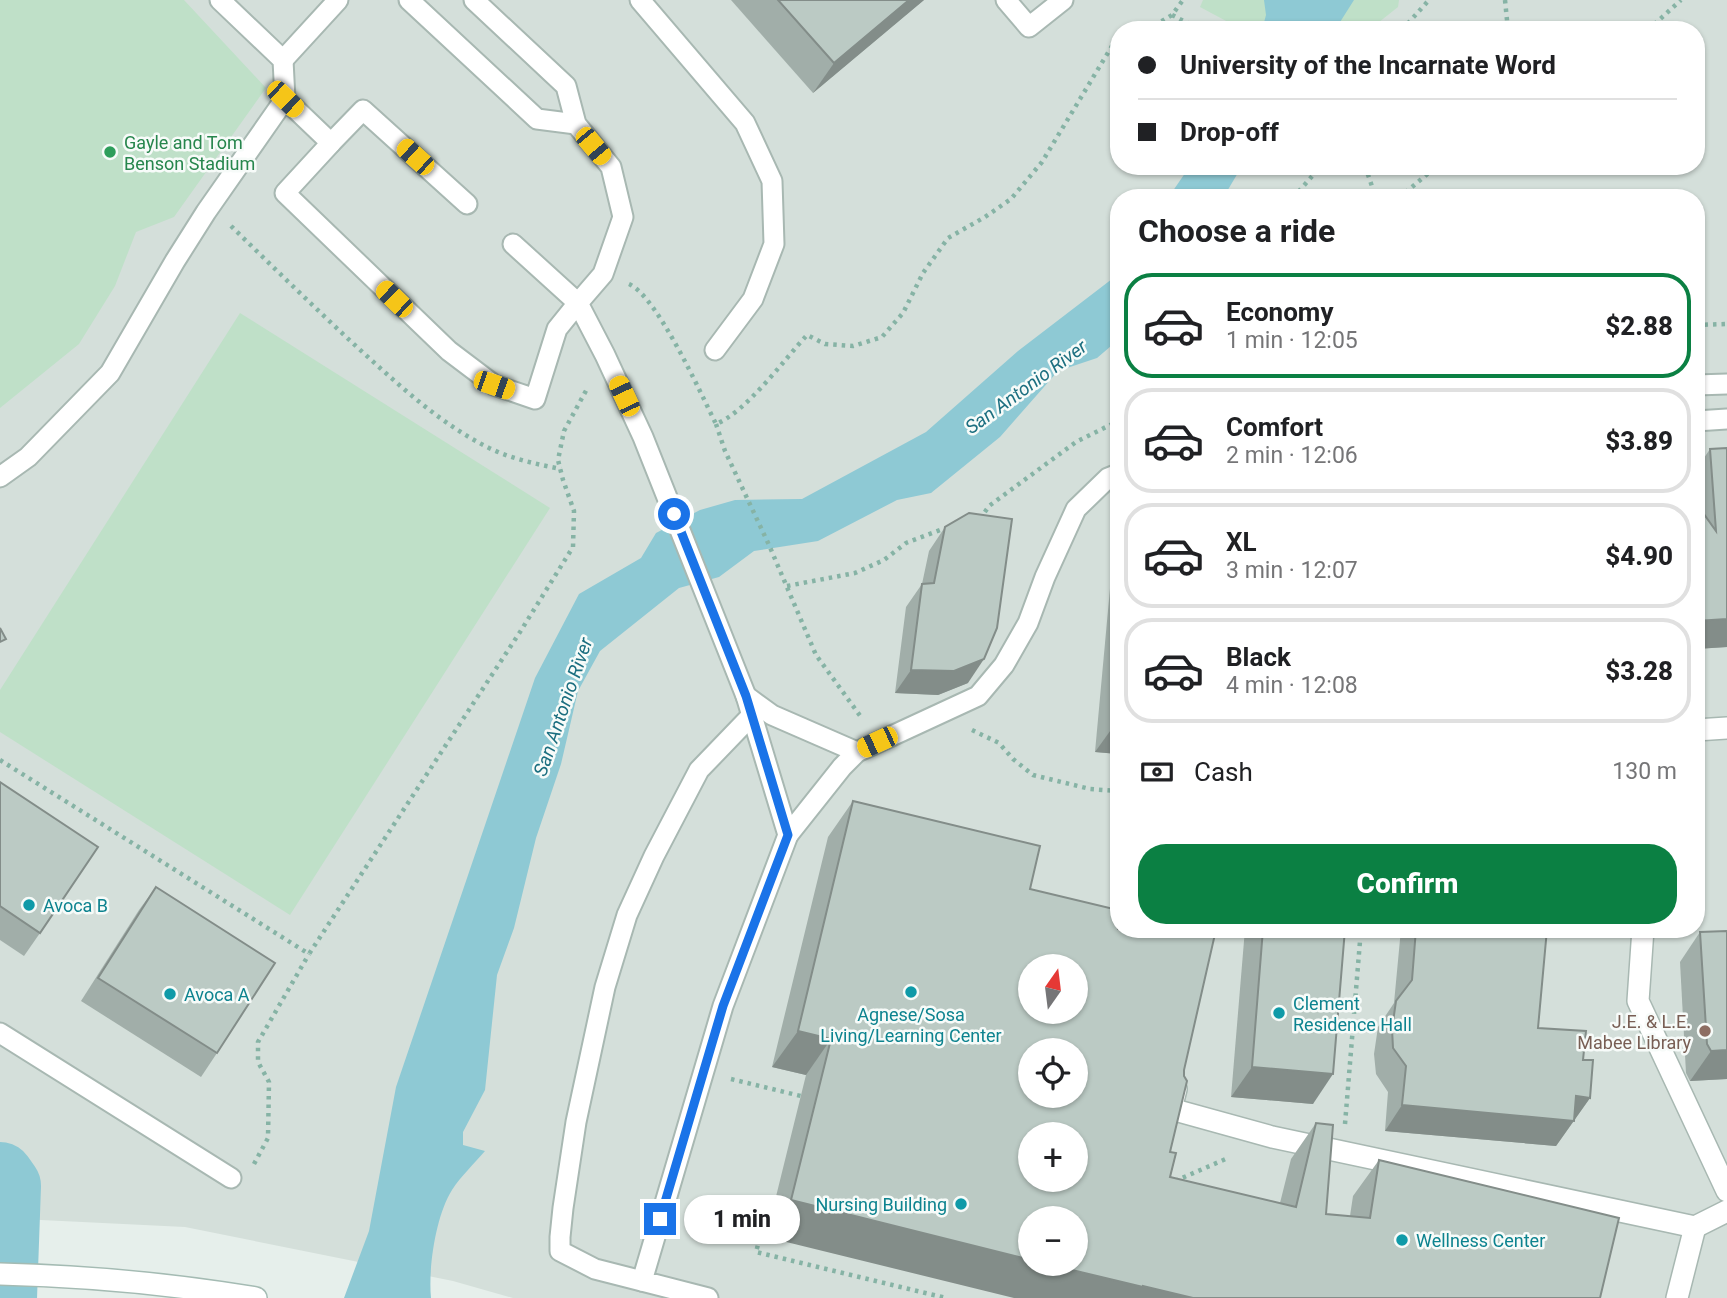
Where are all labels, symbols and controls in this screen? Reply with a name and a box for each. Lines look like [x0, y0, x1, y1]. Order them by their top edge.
text: University of the Incarnate Word [1180, 50, 1556, 80]
car [263, 77, 308, 121]
text: Drop-off [1180, 117, 1279, 147]
car [572, 123, 615, 169]
place label: Gayle and Tom Benson Stadium [124, 132, 255, 174]
car [393, 135, 438, 179]
marker: Gayle and Tom Benson Stadium [102, 144, 118, 160]
text: Choose a ride [1138, 212, 1335, 250]
car [372, 277, 417, 321]
icon: car [1142, 294, 1205, 357]
text: Economy [1226, 297, 1333, 327]
text: $2.88 [1605, 311, 1673, 341]
text: 1 min · 12:05 [1226, 327, 1358, 354]
water label: San Antonio River [961, 335, 1092, 439]
car [471, 368, 518, 402]
car [606, 373, 643, 419]
icon: car [1142, 409, 1205, 472]
text: Comfort [1226, 412, 1323, 442]
text: $3.89 [1605, 426, 1673, 456]
text: 2 min · 12:06 [1226, 442, 1358, 469]
route start [658, 498, 690, 530]
icon: car [1142, 524, 1205, 587]
text: XL [1226, 527, 1257, 557]
text: $4.90 [1605, 541, 1673, 571]
text: 3 min · 12:07 [1226, 557, 1358, 584]
water label: San Antonio River [529, 634, 598, 779]
icon: car [1142, 639, 1205, 702]
text: Black [1226, 642, 1291, 672]
text: $3.28 [1605, 656, 1673, 686]
text: 4 min · 12:08 [1226, 672, 1358, 699]
car [854, 724, 901, 760]
icon: cash [1138, 753, 1176, 791]
text: Cash [1194, 757, 1253, 787]
text: 130 m [1612, 758, 1677, 785]
button: Confirm [1138, 844, 1677, 924]
place label: Avoca B [43, 895, 108, 916]
marker: Avoca B [21, 897, 37, 913]
north arrow [1018, 954, 1088, 1024]
map controls [1018, 954, 1088, 1276]
place label: Avoca A [184, 984, 250, 1005]
marker: Agnese/Sosa Living/Learning Center [903, 984, 919, 1000]
marker: Avoca A [162, 986, 178, 1002]
place label: Clement Residence Hall [1293, 993, 1412, 1035]
place label: Agnese/Sosa Living/Learning Center [820, 1004, 1002, 1046]
marker: Clement Residence Hall [1271, 1005, 1287, 1021]
place label: J.E. & L.E. Mabee Library [1577, 1011, 1691, 1053]
marker: J.E. & L.E. Mabee Library [1697, 1023, 1713, 1039]
button: locate [1018, 1038, 1088, 1108]
button: + [1018, 1122, 1088, 1192]
callout: 1 min [684, 1194, 800, 1244]
place label: Nursing Building [815, 1194, 947, 1215]
marker: Nursing Building [953, 1196, 969, 1212]
route end [644, 1203, 676, 1235]
text: 1 min [713, 1206, 771, 1233]
button: − [1018, 1206, 1088, 1276]
place label: Wellness Center [1416, 1230, 1545, 1251]
marker: Wellness Center [1394, 1232, 1410, 1248]

